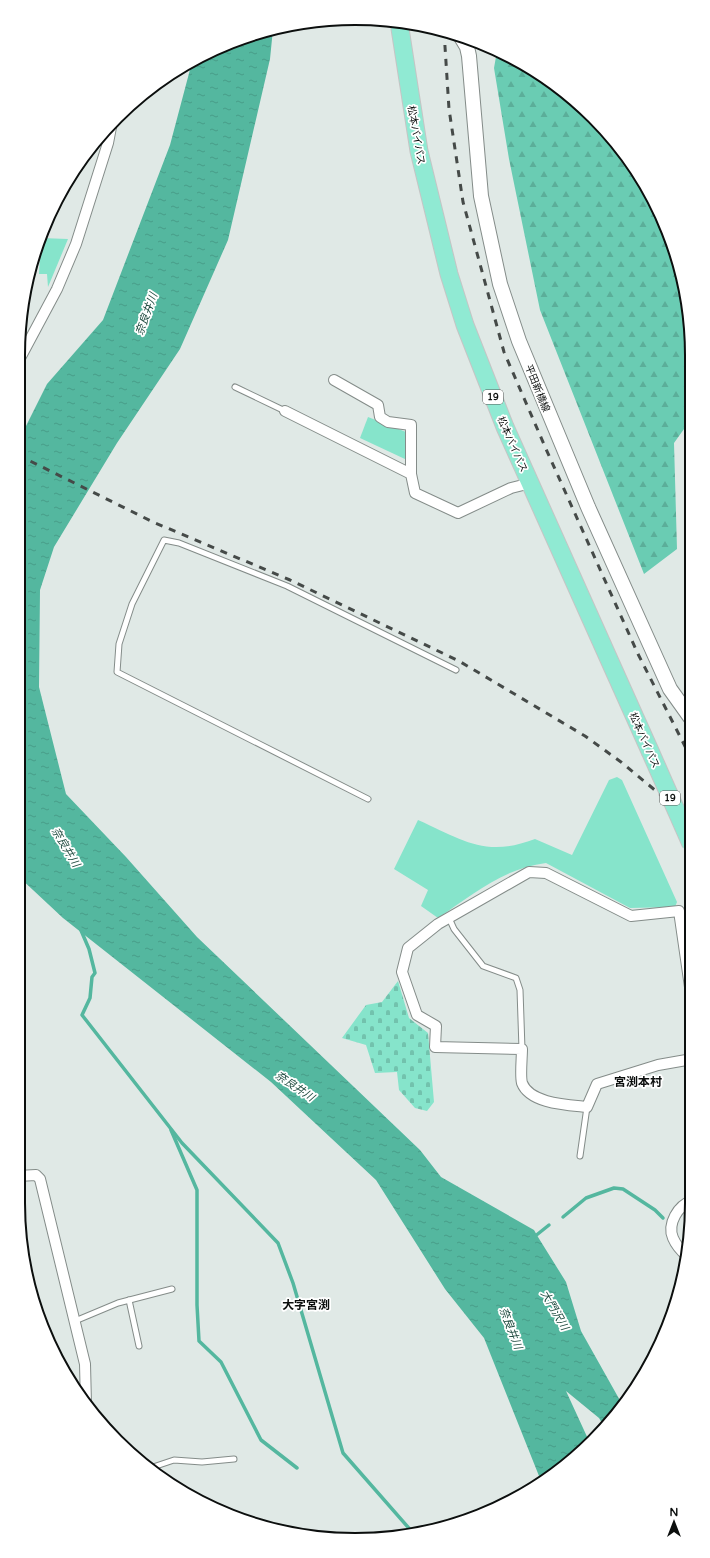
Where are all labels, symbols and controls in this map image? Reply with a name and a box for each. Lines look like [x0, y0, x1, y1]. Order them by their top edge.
street label: 松本バイパス [405, 105, 427, 166]
water label: 奈良井川 [133, 290, 160, 337]
street label: 平田新橋線 [522, 363, 552, 414]
road number: 19 [483, 390, 503, 404]
street label: 松本バイパス [494, 415, 530, 474]
street label: 松本バイパス [626, 711, 662, 770]
road number: 19 [660, 791, 680, 805]
water label: 奈良井川 [49, 825, 83, 870]
water label: 奈良井川 [273, 1069, 317, 1105]
district label: 宮渕本村 [614, 1075, 662, 1089]
water label: 大門沢川 [538, 1288, 572, 1333]
district label: 大字宮渕 [282, 1298, 330, 1312]
water label: 奈良井川 [497, 1305, 525, 1352]
north arrow [654, 1502, 694, 1542]
text: N [670, 1506, 678, 1519]

